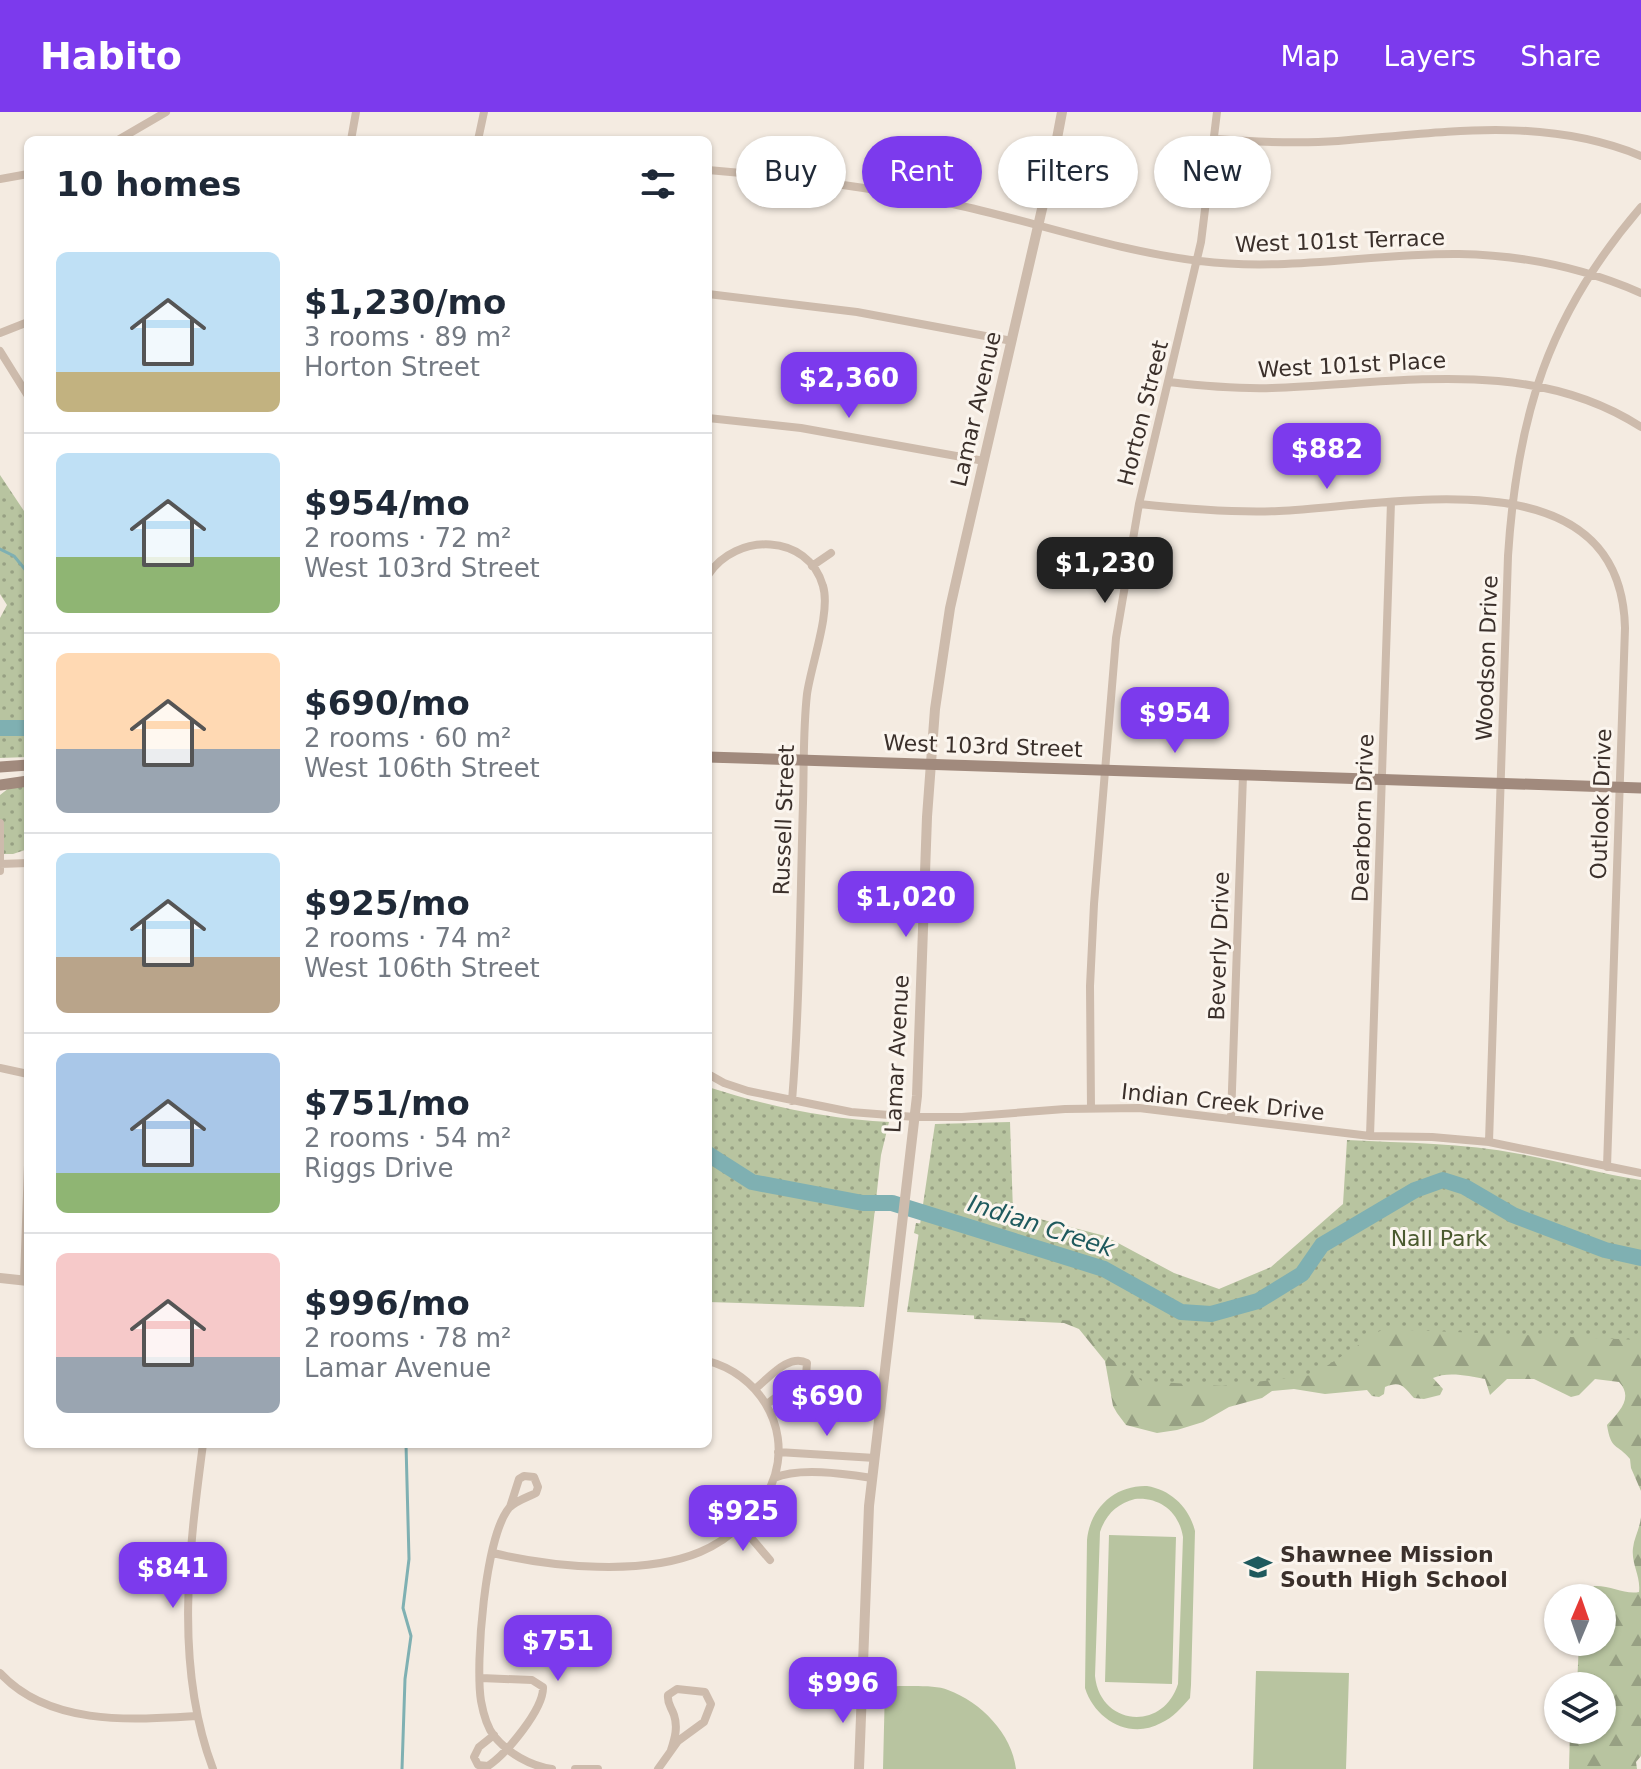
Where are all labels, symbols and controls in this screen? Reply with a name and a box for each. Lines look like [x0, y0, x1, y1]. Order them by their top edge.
text: Habito [40, 34, 182, 78]
text: Map [1280, 40, 1340, 73]
text: Layers [1384, 40, 1476, 73]
text: Share [1520, 40, 1601, 73]
chip: Buy [736, 136, 846, 208]
chip: Rent [862, 136, 982, 208]
chip: Filters [998, 136, 1138, 208]
chip: New [1154, 136, 1271, 208]
icon: filters [636, 162, 680, 206]
text: 10 homes [56, 164, 241, 204]
street label: West 101st Terrace [1235, 225, 1445, 257]
text: $1,230/mo [304, 282, 506, 322]
icon: home [120, 284, 216, 380]
text: 3 rooms · 89 m² [304, 322, 512, 352]
street label: Lamar Avenue [946, 329, 1006, 489]
street label: Horton Street [1113, 337, 1173, 488]
street label: West 101st Place [1257, 348, 1447, 382]
text: Horton Street [304, 352, 480, 382]
pin: $2,360 [784, 352, 914, 420]
text: $2,360 [799, 363, 899, 393]
pin: $882 [1280, 423, 1374, 491]
text: $882 [1291, 434, 1363, 464]
text: $954/mo [304, 483, 470, 523]
icon: home [120, 485, 216, 581]
text: 2 rooms · 72 m² [304, 523, 512, 553]
pin: $1,230 [1040, 537, 1170, 605]
text: $1,230 [1055, 548, 1155, 578]
text: West 103rd Street [304, 553, 540, 583]
street label: Woodson Drive [1472, 575, 1502, 741]
text: $690/mo [304, 683, 470, 723]
icon: home [120, 685, 216, 781]
pin: $954 [1128, 687, 1222, 755]
text: $954 [1139, 698, 1211, 728]
text: 2 rooms · 60 m² [304, 723, 512, 753]
street label: Outlook Drive [1586, 728, 1616, 880]
street label: West 103rd Street [883, 730, 1084, 762]
street label: Dearborn Drive [1348, 733, 1378, 903]
street label: Russell Street [769, 744, 799, 896]
text: West 106th Street [304, 753, 540, 783]
pin: $1,020 [841, 871, 971, 939]
street label: Beverly Drive [1204, 871, 1234, 1021]
text: $1,020 [856, 882, 956, 912]
text: $925/mo [304, 883, 470, 923]
icon: home [120, 885, 216, 981]
text: 2 rooms · 74 m² [304, 923, 512, 953]
text: West 106th Street [304, 953, 540, 983]
street label: Lamar Avenue [880, 974, 914, 1134]
street label: Indian Creek Drive [1120, 1079, 1326, 1125]
text: $751/mo [304, 1083, 470, 1123]
icon: home [120, 1085, 216, 1181]
text: 2 rooms · 54 m² [304, 1123, 512, 1153]
text: Riggs Drive [304, 1153, 453, 1183]
water label: Indian Creek [964, 1189, 1119, 1263]
park label: Nall Park [1391, 1226, 1488, 1251]
text: $996/mo [304, 1283, 470, 1323]
icon: home [120, 1285, 216, 1381]
text: 2 rooms · 78 m² [304, 1323, 512, 1353]
text: Lamar Avenue [304, 1353, 491, 1383]
pin: $690 [780, 1370, 874, 1438]
text: $690 [791, 1381, 863, 1411]
pin: $925 [696, 1485, 790, 1553]
text: $925 [707, 1496, 779, 1526]
pin: $841 [126, 1542, 220, 1610]
place label: Shawnee Mission South High School [1280, 1542, 1508, 1592]
school or university icon: Shawnee Mission South High School [1243, 1552, 1273, 1582]
text: $841 [137, 1553, 209, 1583]
north arrow [1544, 1584, 1616, 1656]
map controls [1544, 1584, 1616, 1744]
pin: $751 [511, 1615, 605, 1683]
text: $751 [522, 1626, 594, 1656]
pin: $996 [796, 1657, 890, 1725]
text: $996 [807, 1668, 879, 1698]
button: layers [1544, 1672, 1616, 1744]

